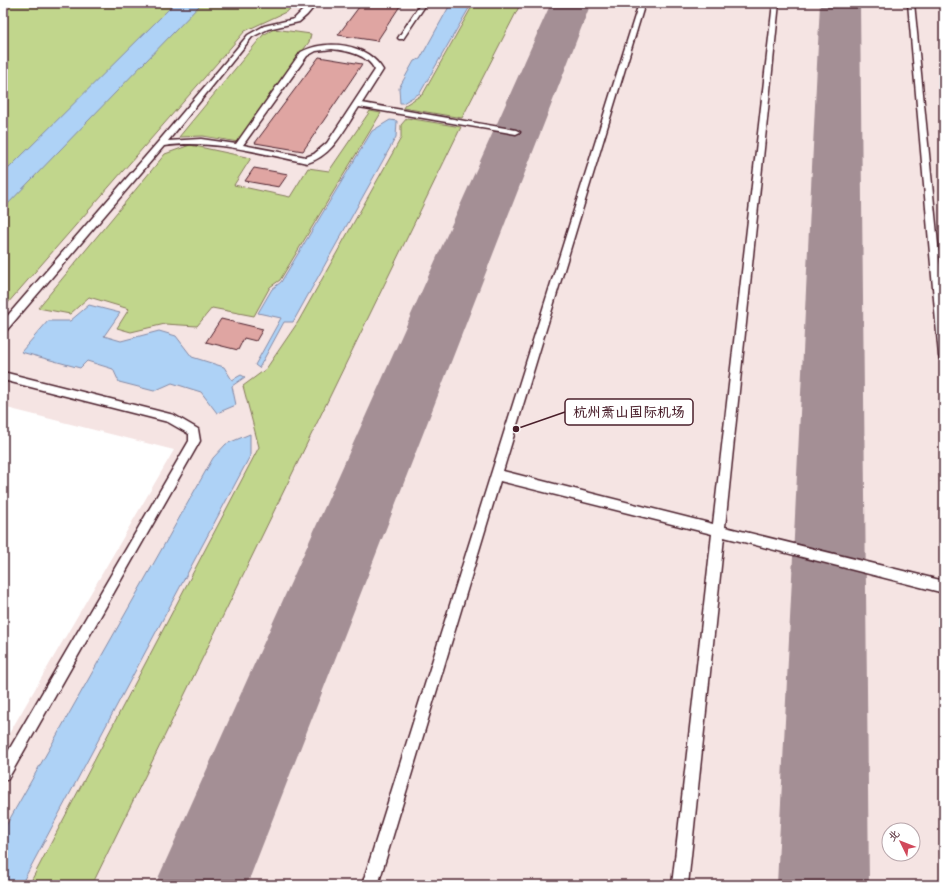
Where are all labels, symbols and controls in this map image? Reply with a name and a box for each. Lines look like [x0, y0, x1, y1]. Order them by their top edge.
callout: 杭州萧山国际机场 [565, 399, 693, 425]
text: 杭州萧山国际机场 [573, 404, 685, 421]
north arrow [881, 822, 921, 862]
text: 北 [886, 827, 903, 844]

